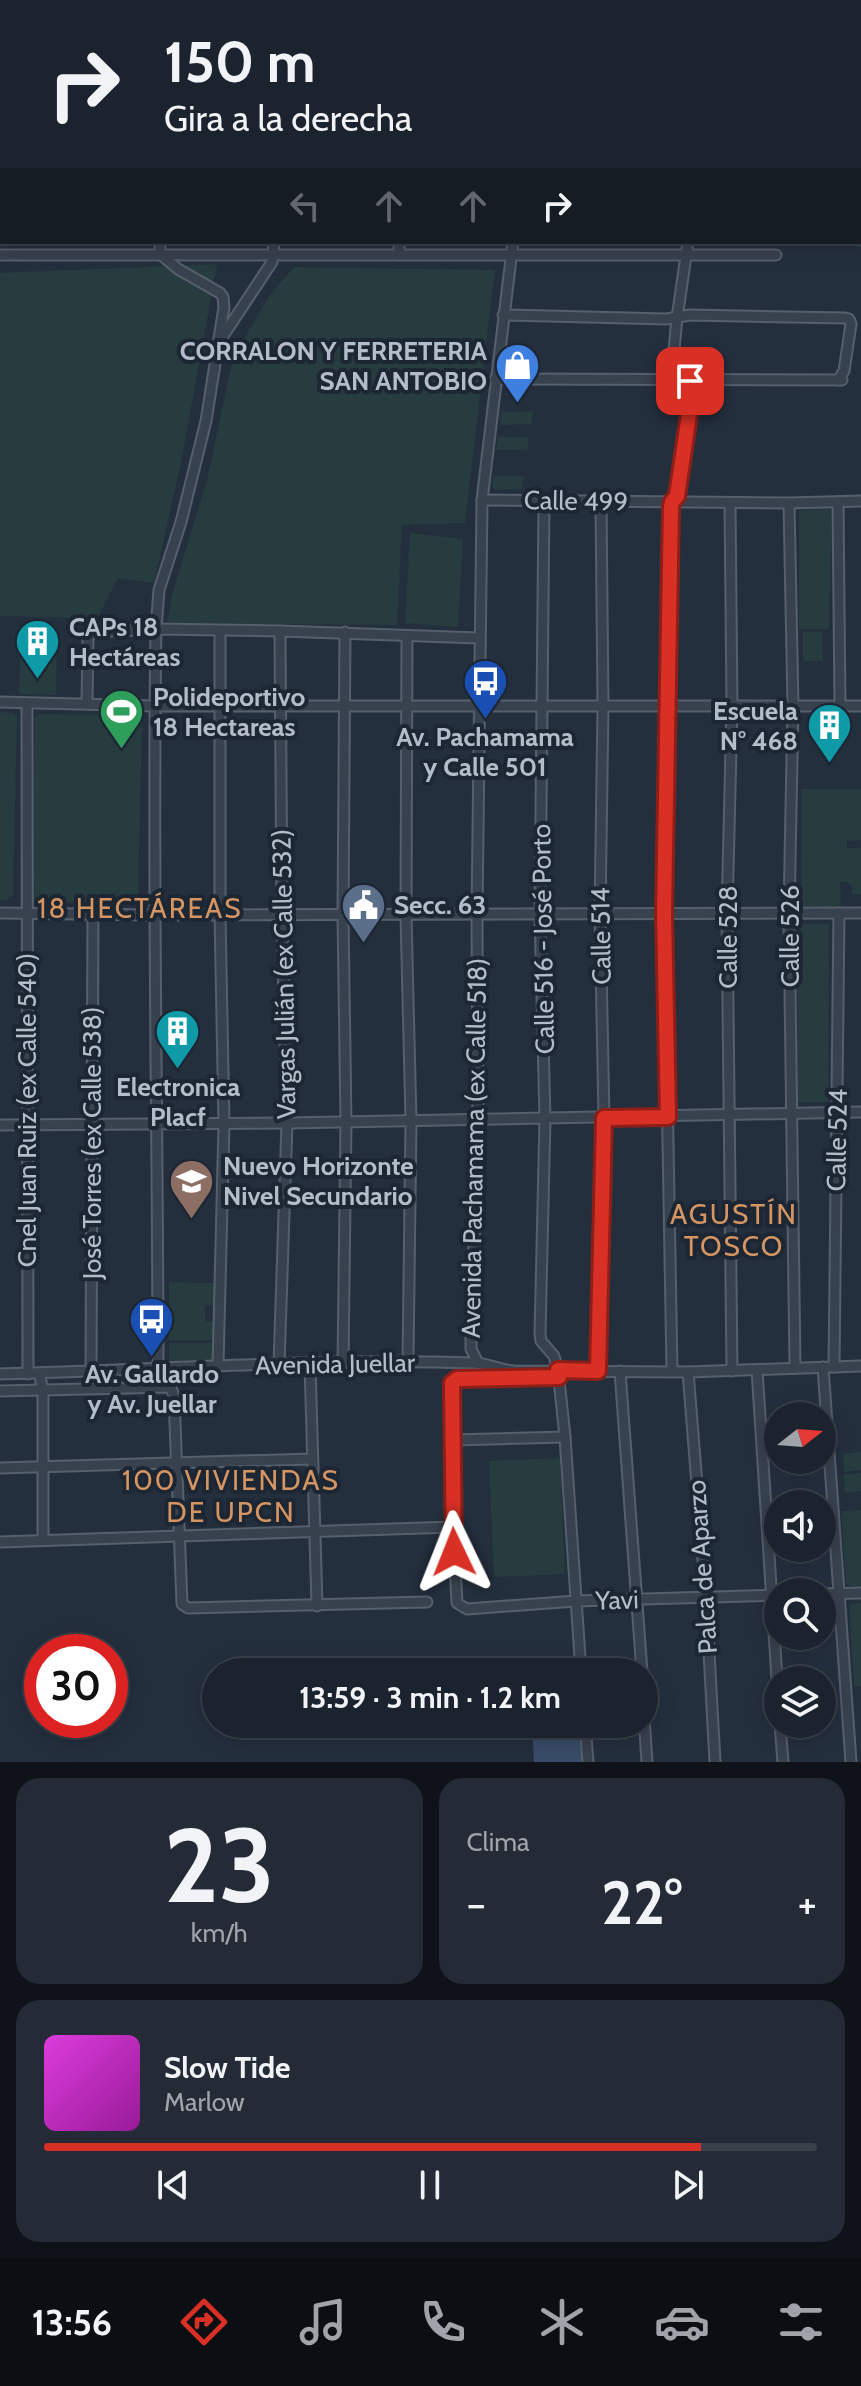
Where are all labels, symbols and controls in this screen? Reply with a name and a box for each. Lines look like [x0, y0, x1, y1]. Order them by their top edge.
text: 150 m [164, 28, 316, 96]
icon: right [32, 32, 136, 136]
text: Gira a la derecha [164, 96, 412, 140]
icon: left [283, 184, 327, 228]
icon: ahead [367, 184, 411, 228]
icon: ahead [451, 184, 495, 228]
icon: right [535, 184, 579, 228]
place label: CORRALON Y FERRETERIA SAN ANTOBIO [180, 335, 488, 397]
shop icon: CORRALON Y FERRETERIA SAN ANTOBIO [494, 342, 542, 405]
pin [656, 347, 724, 415]
icon: arrive [668, 359, 712, 403]
street label: Calle 499 [524, 484, 628, 518]
place label: CAPs 18 Hectáreas [69, 611, 180, 673]
building icon: CAPs 18 Hectáreas [14, 618, 62, 681]
bus stop icon: Av. Pachamama y Calle 501 [461, 658, 509, 721]
place label: Polideportivo 18 Hectareas [153, 681, 305, 743]
sports icon: Polideportivo 18 Hectareas [98, 688, 146, 751]
place label: Escuela N° 468 [713, 695, 798, 757]
building icon: Escuela N° 468 [805, 702, 853, 765]
place label: Av. Pachamama y Calle 501 [396, 721, 574, 783]
street label: Calle 516 - José Porto [525, 824, 561, 1054]
street label: Vargas Julián (ex Calle 532) [265, 829, 303, 1119]
public building icon: Secc. 63 [339, 881, 387, 944]
street label: Calle 528 [712, 885, 744, 989]
street label: Calle 526 [774, 885, 806, 987]
street label: Calle 514 [584, 887, 618, 985]
place label: Secc. 63 [394, 889, 486, 921]
district label: 18 HECTÁREAS [37, 891, 243, 925]
street label: Cnel Juan Ruiz (ex Calle 540) [11, 953, 43, 1267]
street label: Avenida Pachamama (ex Calle 518) [455, 958, 493, 1338]
street label: José Torres (ex Calle 538) [76, 1007, 108, 1280]
building icon: Electronica Placf [154, 1008, 202, 1071]
place label: Electronica Placf [116, 1071, 240, 1133]
street label: Calle 524 [820, 1088, 854, 1192]
place label: Nuevo Horizonte Nivel Secundario [223, 1150, 414, 1212]
school or university icon: Nuevo Horizonte Nivel Secundario [168, 1157, 216, 1220]
district label: AGUSTÍN TOSCO [670, 1197, 798, 1263]
bus stop icon: Av. Gallardo y Av. Juellar [128, 1295, 176, 1358]
street label: Avenida Juellar [255, 1347, 416, 1381]
place label: Av. Gallardo y Av. Juellar [85, 1358, 219, 1420]
north arrow [764, 1402, 836, 1474]
map controls [764, 1402, 836, 1738]
district label: 100 VIVIENDAS DE UPCN [122, 1463, 340, 1529]
street label: Palca de Aparzo [680, 1479, 724, 1655]
button: sound [764, 1490, 836, 1562]
position arrow [412, 1510, 496, 1594]
button: search [764, 1578, 836, 1650]
street label: Yavi [594, 1583, 639, 1617]
speed limit sign: 30 [24, 1634, 128, 1738]
button: layers [764, 1666, 836, 1738]
text: 13:59 · 3 min · 1.2 km [299, 1679, 561, 1716]
text: 23 [164, 1802, 275, 1928]
text: Clima [467, 1826, 529, 1858]
text: 22° [601, 1866, 682, 1939]
text: − [467, 1877, 486, 1930]
text: + [798, 1877, 817, 1930]
text: km/h [191, 1917, 248, 1949]
text: Slow Tide [164, 2049, 291, 2086]
text: Marlow [164, 2086, 245, 2118]
icon: previous [151, 2163, 195, 2207]
icon: pause [408, 2163, 452, 2207]
icon: next [666, 2163, 710, 2207]
icon: directions [176, 2294, 232, 2350]
icon: music [295, 2294, 351, 2350]
icon: phone [415, 2294, 471, 2350]
icon: climate [534, 2294, 590, 2350]
icon: car [654, 2294, 710, 2350]
icon: filters [773, 2294, 829, 2350]
text: 13:56 [32, 2300, 112, 2344]

